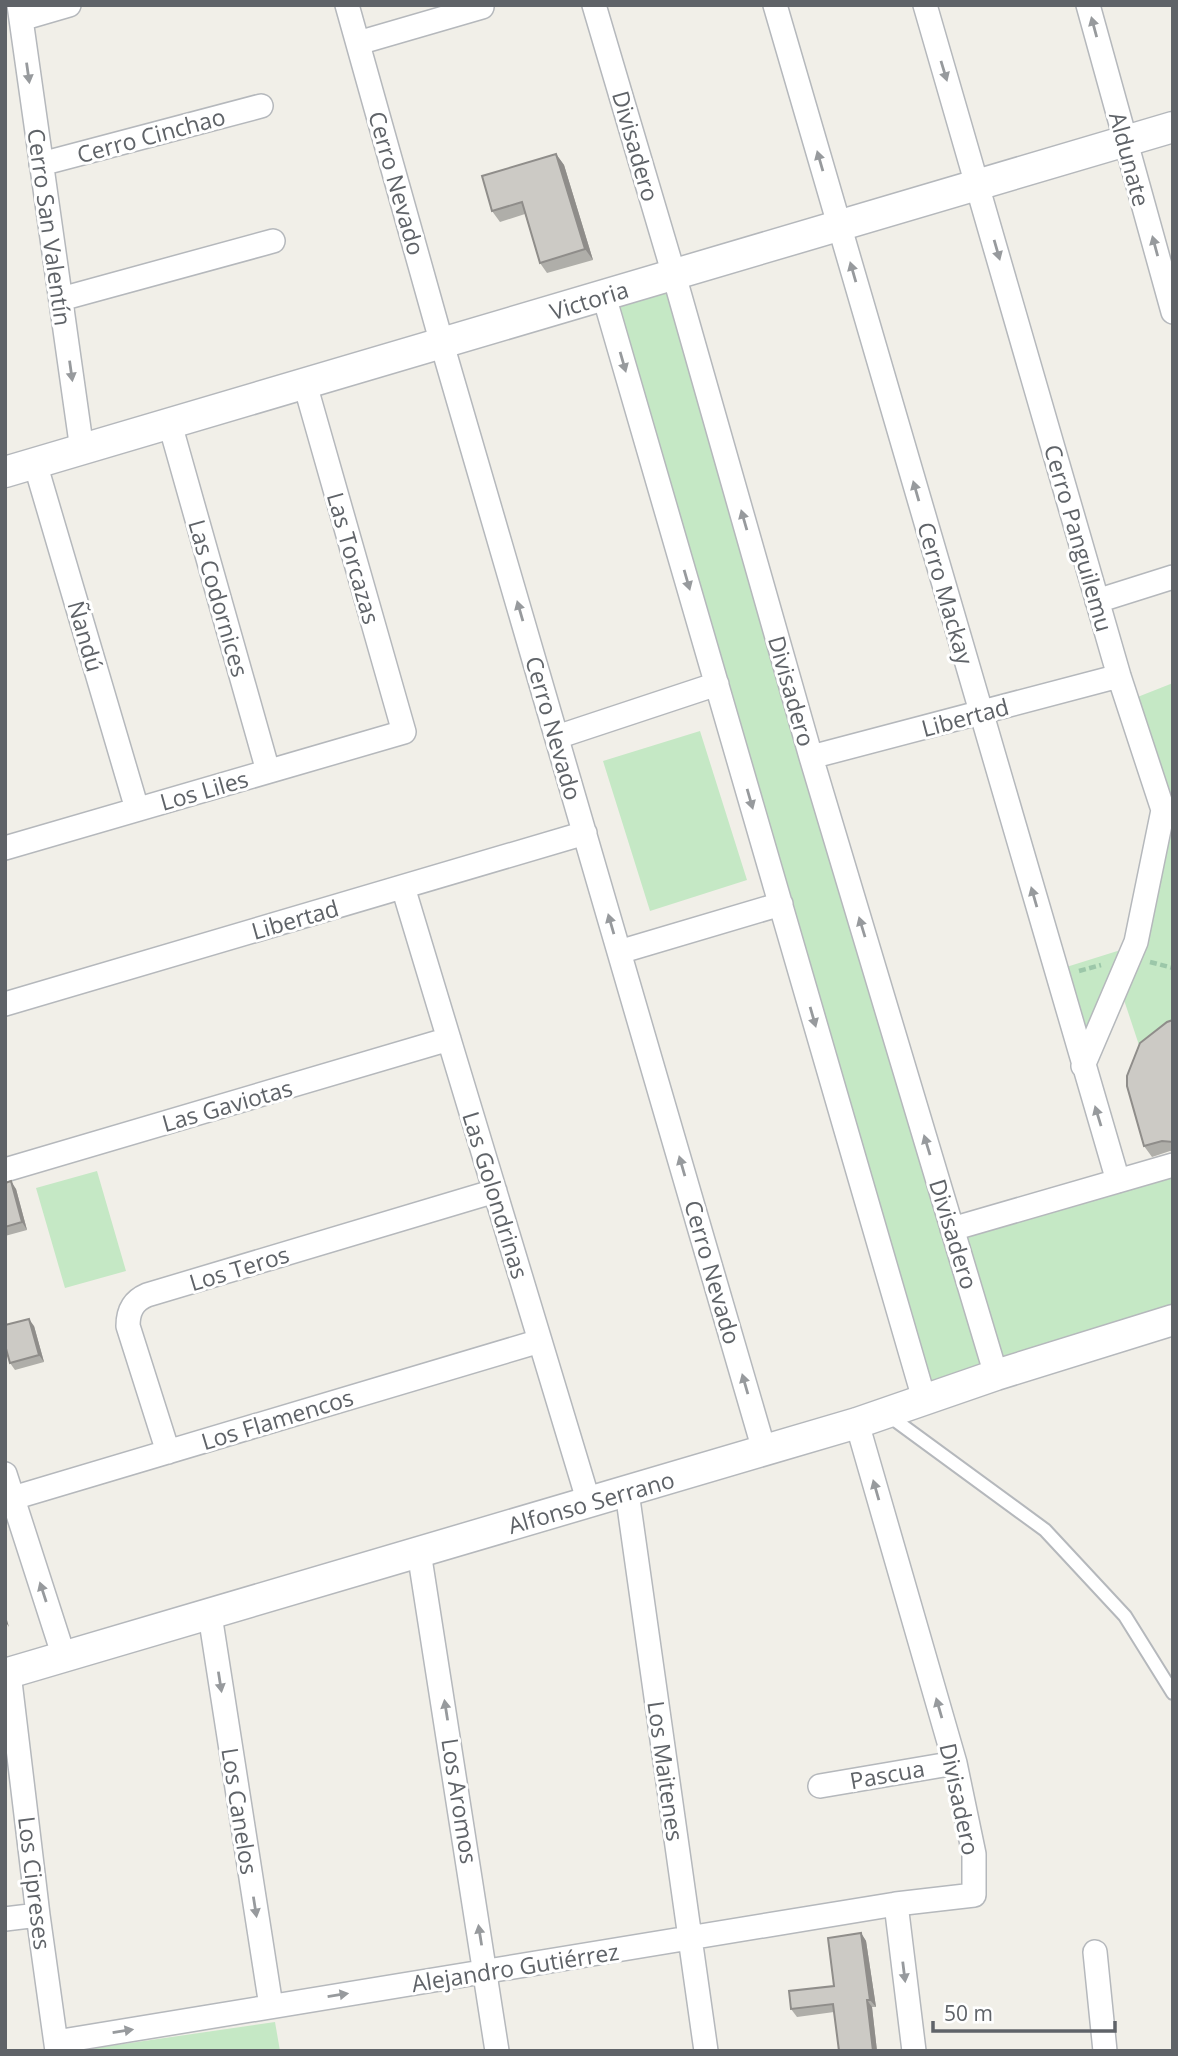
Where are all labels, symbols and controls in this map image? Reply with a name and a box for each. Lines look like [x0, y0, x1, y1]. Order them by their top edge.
one-way arrow [1089, 16, 1099, 37]
one-way arrow [940, 60, 950, 81]
one-way arrow [23, 62, 34, 84]
street label: Divisadero [605, 87, 667, 205]
street label: Cerro Cinchao [73, 100, 229, 170]
street label: Cerro Nevado [361, 107, 433, 259]
street label: Aldunate [1102, 108, 1158, 210]
street label: Cerro San Valentín [20, 126, 80, 328]
one-way arrow [815, 150, 825, 171]
one-way arrow [1149, 236, 1159, 257]
one-way arrow [992, 240, 1003, 262]
one-way arrow [847, 261, 857, 282]
street label: Victoria [546, 273, 632, 327]
one-way arrow [618, 351, 629, 373]
one-way arrow [66, 360, 77, 382]
street label: Cerro Panguilemu [1037, 441, 1121, 635]
one-way arrow [910, 479, 921, 501]
street label: Las Torcazas [320, 488, 388, 628]
one-way arrow [738, 510, 748, 531]
street label: Las Codornices [181, 516, 257, 680]
street label: Cerro Mackay [910, 518, 982, 668]
one-way arrow [682, 570, 692, 591]
street label: Ñandú [61, 597, 111, 675]
one-way arrow [515, 601, 525, 622]
street label: Divisadero [761, 632, 823, 750]
street label: Cerro Nevado [518, 652, 590, 804]
street label: Libertad [918, 690, 1012, 744]
street label: Los Liles [156, 762, 252, 818]
one-way arrow [746, 788, 756, 809]
one-way arrow [1028, 886, 1039, 908]
street label: Libertad [248, 891, 342, 947]
one-way arrow [606, 913, 616, 934]
one-way arrow [856, 916, 866, 937]
one-way arrow [809, 1007, 819, 1028]
street label: Las Gaviotas [158, 1071, 296, 1139]
one-way arrow [1092, 1105, 1103, 1126]
street label: Las Golondrinas [455, 1108, 537, 1282]
one-way arrow [922, 1134, 932, 1155]
one-way arrow [676, 1155, 686, 1176]
street label: Divisadero [922, 1175, 986, 1293]
street label: Cerro Nevado [677, 1196, 749, 1348]
street label: Los Teros [185, 1238, 293, 1298]
one-way arrow [740, 1373, 750, 1394]
street label: Los Flamencos [197, 1381, 357, 1457]
street label: Alfonso Serrano [504, 1463, 678, 1541]
one-way arrow [870, 1479, 881, 1501]
one-way arrow [37, 1581, 48, 1602]
one-way arrow [215, 1671, 226, 1693]
one-way arrow [934, 1698, 944, 1719]
one-way arrow [440, 1699, 451, 1721]
street label: Los Maitenes [640, 1699, 692, 1843]
street label: Los Aromos [434, 1736, 486, 1866]
street label: Divisadero [933, 1740, 987, 1858]
street label: Los Canelos [214, 1745, 266, 1877]
street label: Pascua [847, 1752, 927, 1796]
street label: Los Cipreses [11, 1814, 59, 1952]
one-way arrow [250, 1896, 261, 1918]
one-way arrow [474, 1924, 485, 1946]
street label: Alejandro Gutiérrez [409, 1935, 621, 1999]
one-way arrow [899, 1961, 910, 1983]
one-way arrow [327, 1989, 349, 2000]
scale bar [933, 1990, 1115, 2034]
text: 50 m [944, 1999, 993, 2027]
one-way arrow [112, 2025, 134, 2036]

